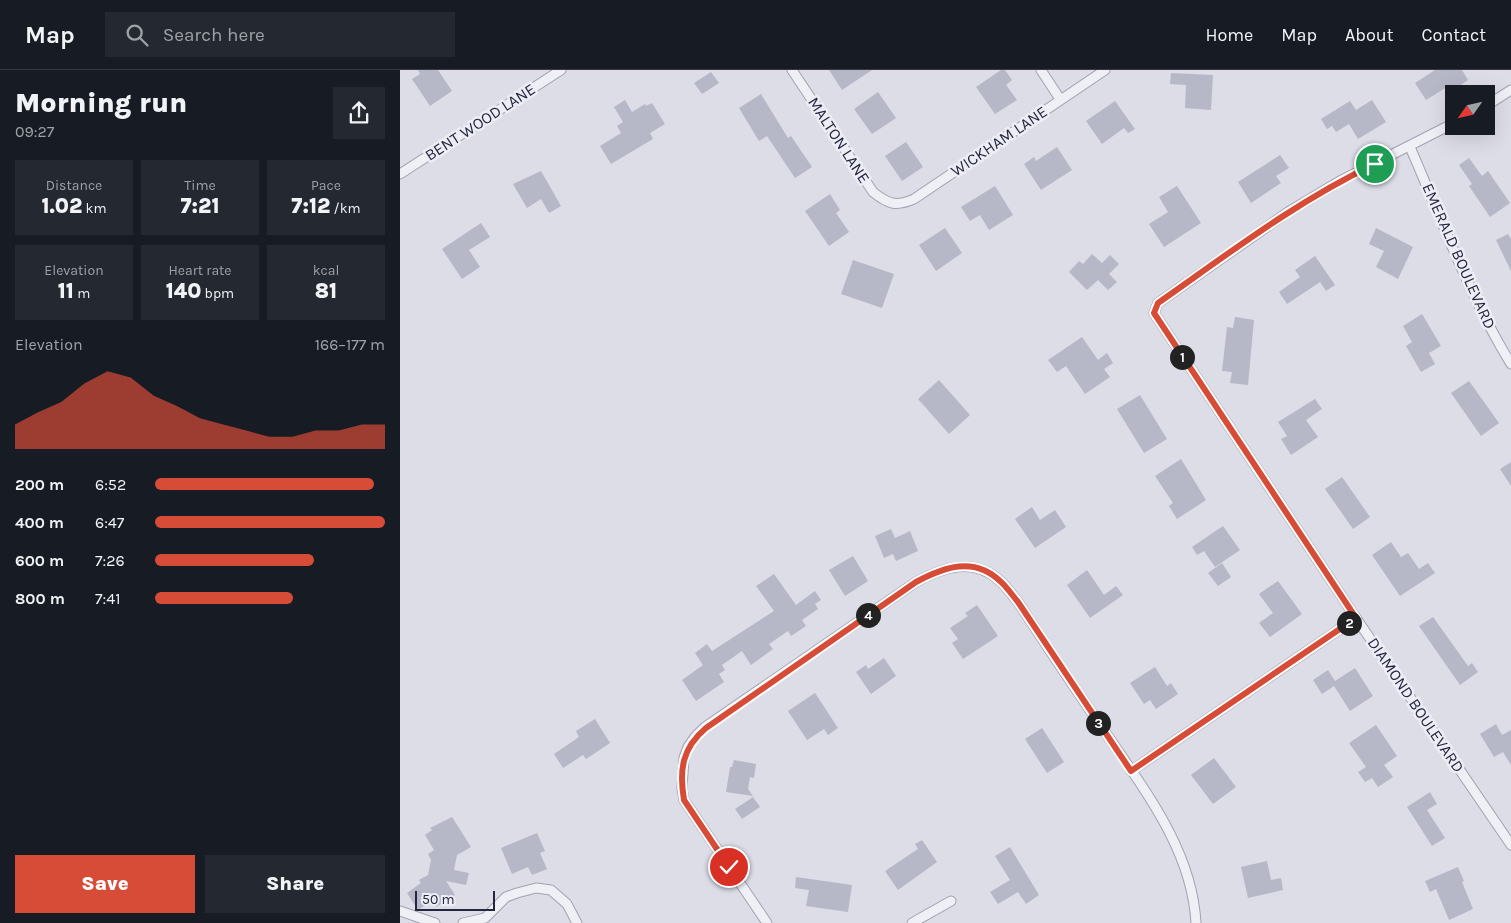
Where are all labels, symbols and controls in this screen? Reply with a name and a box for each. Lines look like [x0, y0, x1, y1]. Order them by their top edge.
search box [105, 12, 455, 57]
text: Map [25, 21, 75, 49]
icon: search [123, 21, 151, 49]
text: Search here [163, 24, 265, 46]
text: Home [1205, 24, 1253, 46]
text: Map [1281, 24, 1317, 46]
text: About [1345, 24, 1394, 46]
text: Contact [1422, 24, 1486, 46]
street label: BENT WOOD LANE [421, 79, 539, 165]
north arrow [1445, 85, 1495, 135]
map controls [1445, 85, 1495, 135]
text: Morning run [15, 86, 187, 119]
button: share [333, 87, 385, 139]
street label: MALTON LANE [804, 93, 874, 187]
street label: WICKHAM LANE [947, 102, 1051, 180]
text: 09:27 [15, 122, 54, 141]
pin [1354, 143, 1396, 185]
icon: arrive [1361, 150, 1389, 178]
text: Distance [46, 177, 102, 194]
text: Time [184, 177, 216, 194]
text: Pace [311, 177, 341, 194]
street label: EMERALD BOULEVARD [1418, 180, 1500, 332]
text: 1.02 [41, 194, 82, 218]
text: 7:21 [181, 194, 219, 218]
text: 7:12 [291, 194, 330, 218]
text: km [82, 200, 107, 217]
text: /km [330, 200, 361, 217]
text: Elevation [44, 262, 104, 279]
text: Heart rate [168, 262, 232, 279]
text: kcal [313, 262, 339, 279]
text: 11 [58, 279, 74, 303]
text: 140 [166, 279, 201, 303]
text: 81 [315, 279, 337, 303]
text: m [74, 285, 90, 302]
text: bpm [201, 285, 234, 302]
text: Elevation [15, 335, 83, 354]
text: 166–177 m [315, 335, 385, 354]
pin: 1 [1170, 344, 1194, 370]
text: 1 [1180, 349, 1185, 366]
text: 200 m [15, 475, 64, 494]
text: 6:52 [95, 475, 126, 494]
text: 400 m [15, 513, 64, 532]
text: 6:47 [95, 513, 124, 532]
text: 600 m [15, 551, 64, 570]
text: 7:26 [95, 551, 125, 570]
text: 800 m [15, 589, 65, 608]
text: 7:41 [95, 589, 120, 608]
pin: 4 [856, 602, 880, 628]
text: 4 [864, 607, 873, 624]
pin: 2 [1336, 610, 1362, 636]
text: 2 [1345, 615, 1354, 632]
street label: DIAMOND BOULEVARD [1364, 634, 1468, 776]
pin: 3 [1086, 710, 1110, 736]
text: 3 [1094, 715, 1103, 732]
pin [708, 846, 750, 888]
icon: check [715, 853, 743, 881]
button: Save [15, 855, 195, 913]
button: Share [205, 855, 385, 913]
scale bar [415, 888, 495, 911]
text: 50 m [422, 891, 455, 908]

